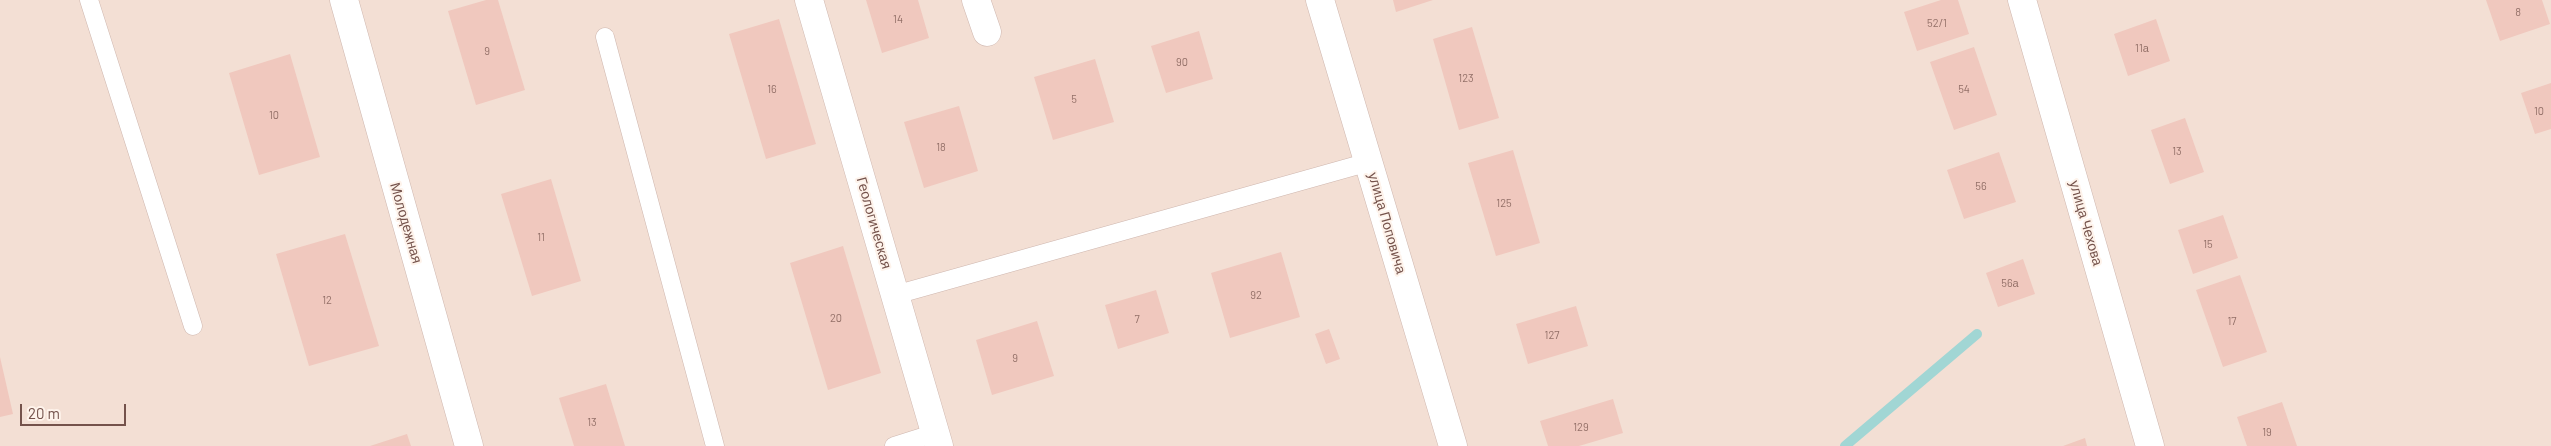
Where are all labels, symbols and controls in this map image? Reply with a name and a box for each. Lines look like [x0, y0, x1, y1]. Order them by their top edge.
house number: 8 [2515, 5, 2521, 19]
house number: 14 [893, 12, 903, 26]
house number: 52/1 [1927, 16, 1947, 30]
house number: 11а [2135, 41, 2149, 55]
house number: 9 [484, 44, 490, 58]
house number: 90 [1176, 55, 1188, 69]
house number: 123 [1458, 71, 1474, 85]
house number: 16 [767, 82, 777, 96]
house number: 54 [1958, 82, 1970, 96]
house number: 5 [1071, 92, 1077, 106]
house number: 10 [2534, 104, 2544, 118]
house number: 10 [269, 108, 279, 122]
house number: 18 [936, 140, 946, 154]
house number: 13 [2172, 144, 2182, 158]
street label: улица Поповича [1364, 170, 1410, 276]
street label: Геологическая [853, 175, 895, 271]
street label: улица Чехова [2066, 178, 2106, 268]
house number: 56 [1975, 179, 1987, 193]
street label: Молодежная [386, 181, 426, 265]
house number: 125 [1496, 196, 1512, 210]
house number: 11 [537, 230, 545, 244]
house number: 15 [2203, 237, 2213, 251]
house number: 56а [2001, 276, 2019, 290]
house number: 92 [1250, 288, 1262, 302]
house number: 12 [322, 293, 332, 307]
house number: 20 [830, 311, 842, 325]
house number: 7 [1134, 312, 1140, 326]
house number: 17 [2227, 314, 2237, 328]
house number: 127 [1545, 328, 1559, 342]
house number: 9 [1012, 351, 1018, 365]
scale bar [22, 394, 129, 426]
text: 20 m [28, 404, 60, 422]
house number: 13 [587, 415, 597, 429]
house number: 129 [1573, 420, 1589, 434]
house number: 19 [2262, 425, 2272, 439]

